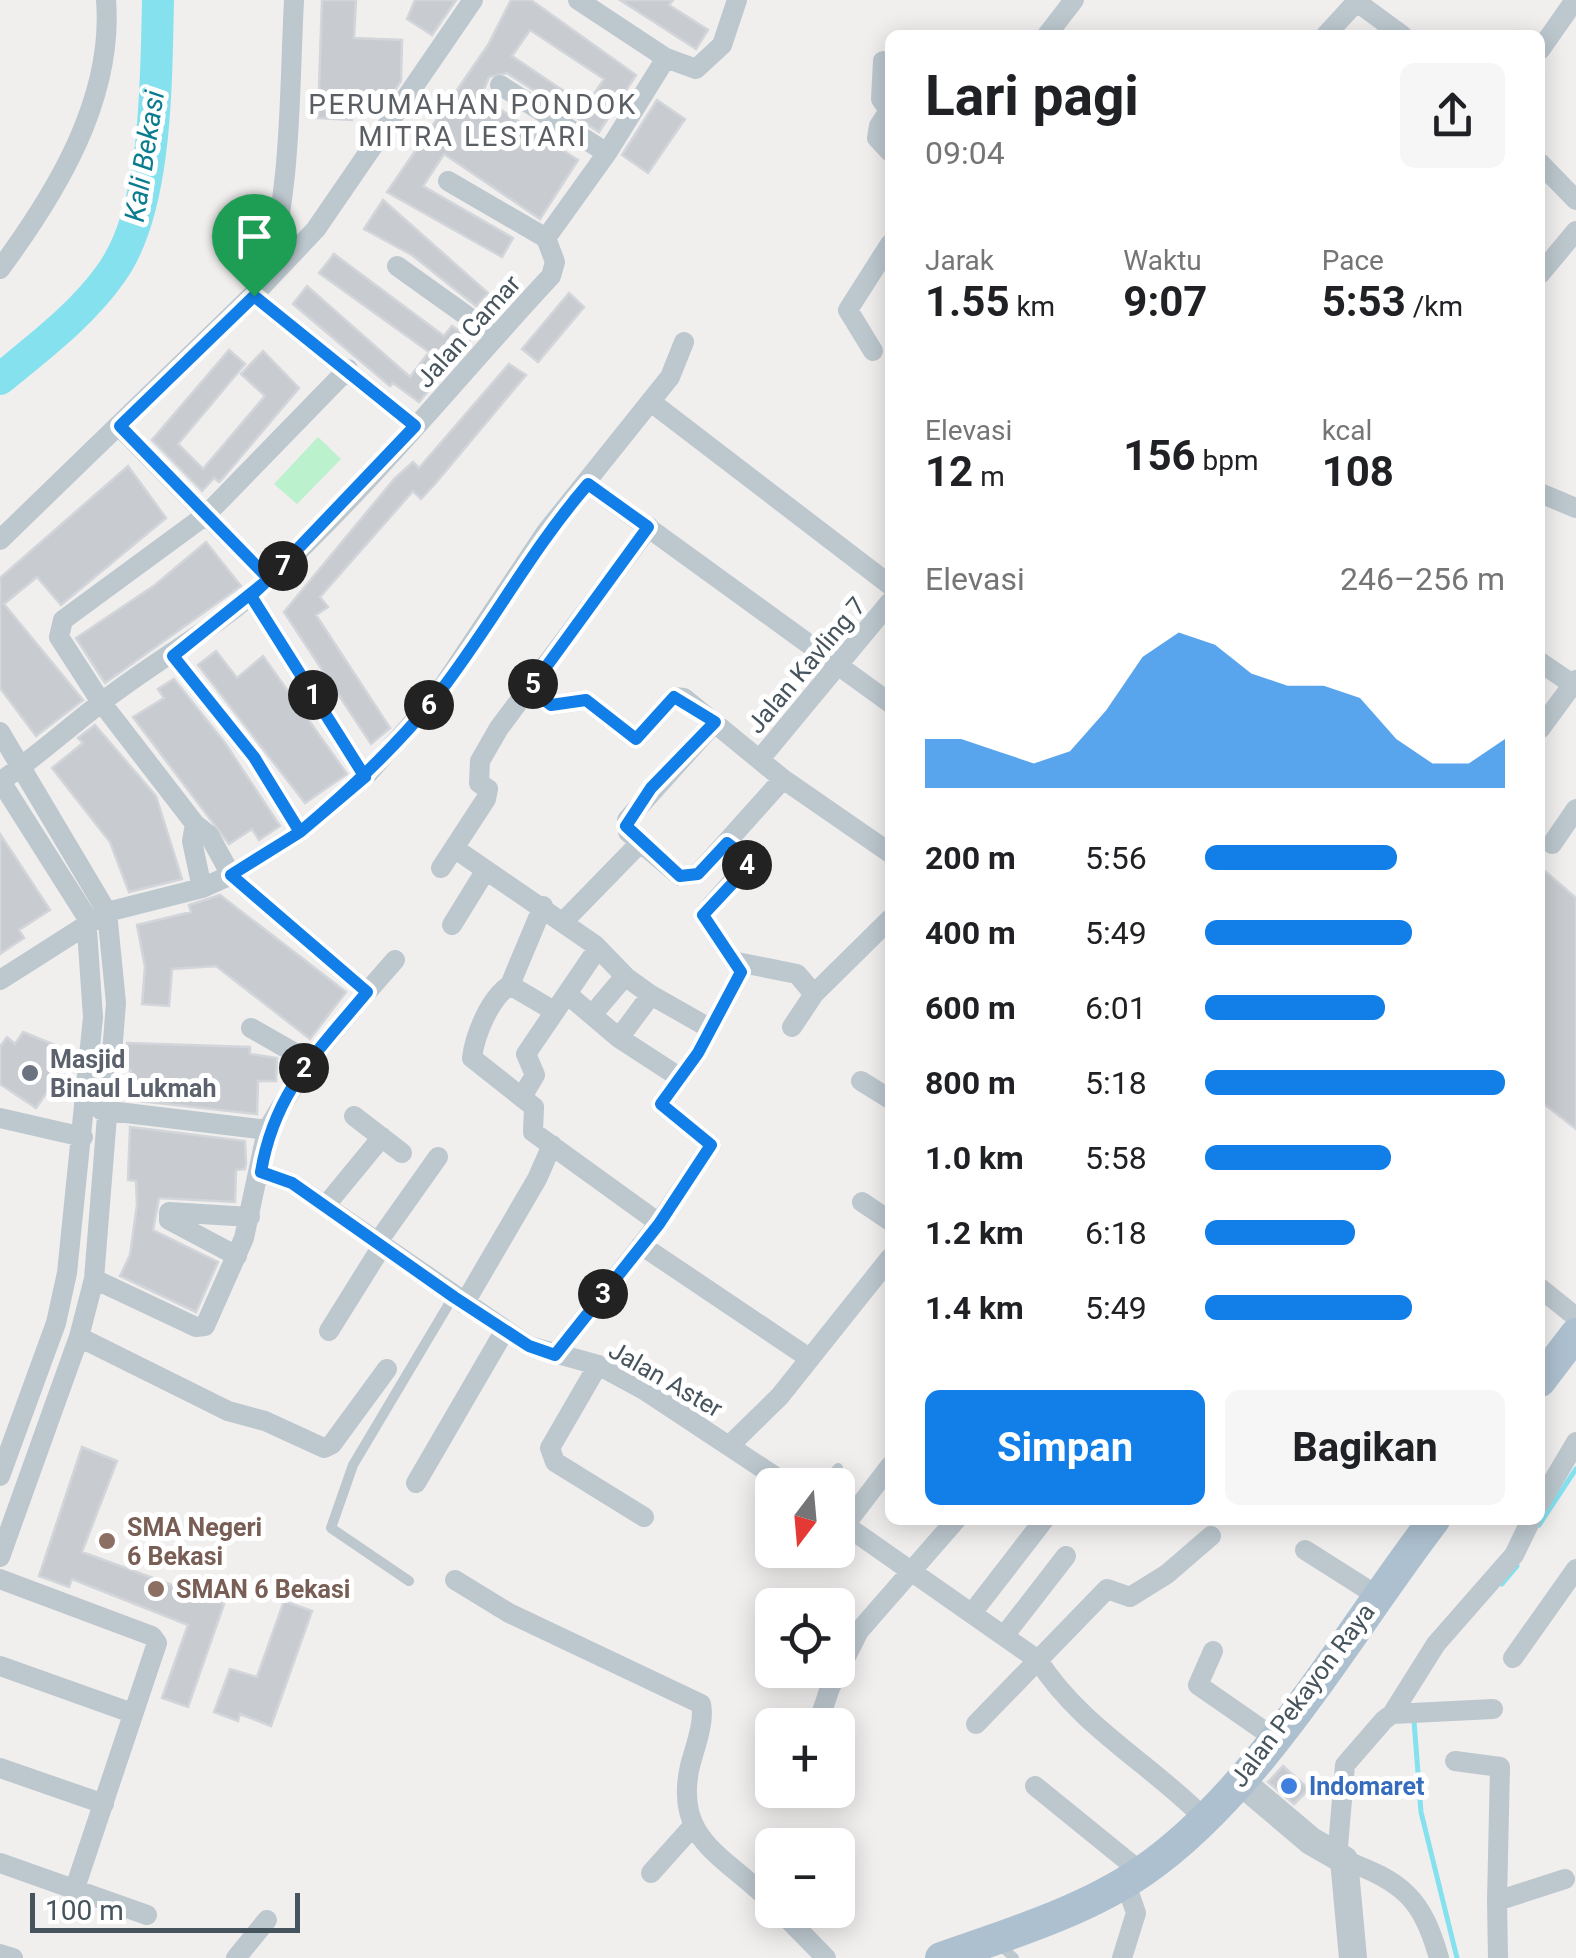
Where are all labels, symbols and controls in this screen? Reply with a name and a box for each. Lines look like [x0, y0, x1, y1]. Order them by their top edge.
button: share [1400, 63, 1505, 168]
text: Lari pagi [925, 64, 1139, 128]
water label: Kali Bekasi [118, 88, 171, 224]
district label: PERUMAHAN PONDOK MITRA LESTARI [308, 88, 638, 153]
text: 09:04 [925, 134, 1005, 172]
pin [212, 194, 297, 297]
icon: arrive [227, 209, 282, 264]
text: Jarak [925, 244, 994, 277]
text: Waktu [1123, 244, 1202, 277]
text: Pace [1322, 244, 1384, 277]
street label: Jalan Camar [410, 269, 527, 393]
text: 1.55 [925, 277, 1009, 326]
text: 9:07 [1123, 277, 1207, 326]
text: 5:53 [1322, 277, 1406, 326]
text: km [1009, 290, 1055, 323]
text: /km [1406, 290, 1463, 323]
text: Elevasi [925, 414, 1012, 447]
text: kcal [1322, 414, 1372, 447]
text: 156 [1123, 431, 1196, 480]
text: bpm [1196, 444, 1259, 477]
text: 12 [925, 447, 973, 496]
text: 108 [1322, 447, 1394, 496]
text: m [973, 460, 1005, 493]
pin: 7 [258, 541, 308, 591]
text: 7 [275, 549, 291, 582]
text: Elevasi [925, 560, 1025, 598]
text: 246–256 m [1340, 560, 1505, 598]
street label: Jalan Kavling 7 [741, 591, 872, 739]
pin: 5 [508, 659, 558, 709]
text: 5 [525, 667, 541, 700]
pin: 1 [288, 670, 338, 720]
text: 1 [305, 678, 321, 711]
pin: 6 [404, 680, 454, 730]
text: 6 [421, 688, 437, 721]
text: 200 m [925, 839, 1016, 877]
text: 5:56 [1085, 839, 1147, 877]
pin: 4 [722, 840, 772, 890]
text: 4 [739, 848, 755, 881]
text: 400 m [925, 914, 1016, 952]
text: 5:49 [1085, 914, 1147, 952]
text: 600 m [925, 989, 1016, 1027]
text: 6:01 [1085, 989, 1147, 1027]
pin: 2 [279, 1043, 329, 1093]
place label: Masjid Binaul Lukmah [50, 1045, 216, 1103]
text: 2 [296, 1051, 312, 1084]
marker: Masjid Binaul Lukmah [19, 1062, 41, 1084]
text: 800 m [925, 1064, 1016, 1102]
text: 5:18 [1085, 1064, 1147, 1102]
text: 1.0 km [925, 1139, 1024, 1177]
text: 5:58 [1085, 1139, 1147, 1177]
text: 1.2 km [925, 1214, 1024, 1252]
text: 6:18 [1085, 1214, 1147, 1252]
pin: 3 [578, 1269, 628, 1319]
text: 3 [595, 1277, 611, 1310]
text: 1.4 km [925, 1289, 1024, 1327]
text: 5:49 [1085, 1289, 1147, 1327]
street label: Jalan Aster [604, 1335, 728, 1424]
button: Simpan [925, 1390, 1205, 1505]
button: Bagikan [1225, 1390, 1505, 1505]
north arrow [755, 1468, 855, 1568]
map controls [755, 1468, 855, 1928]
place label: SMA Negeri 6 Bekasi [127, 1513, 262, 1571]
marker: SMA Negeri 6 Bekasi [96, 1530, 118, 1552]
place label: SMAN 6 Bekasi [176, 1575, 350, 1604]
marker: SMAN 6 Bekasi [145, 1578, 167, 1600]
button: locate [755, 1588, 855, 1688]
street label: Jalan Pekayon Raya [1224, 1598, 1381, 1793]
button: + [755, 1708, 855, 1808]
place label: Indomaret [1309, 1772, 1424, 1801]
marker: Indomaret [1278, 1775, 1300, 1797]
button: − [755, 1828, 855, 1928]
scale bar [30, 1888, 300, 1932]
text: 100 m [45, 1894, 124, 1927]

